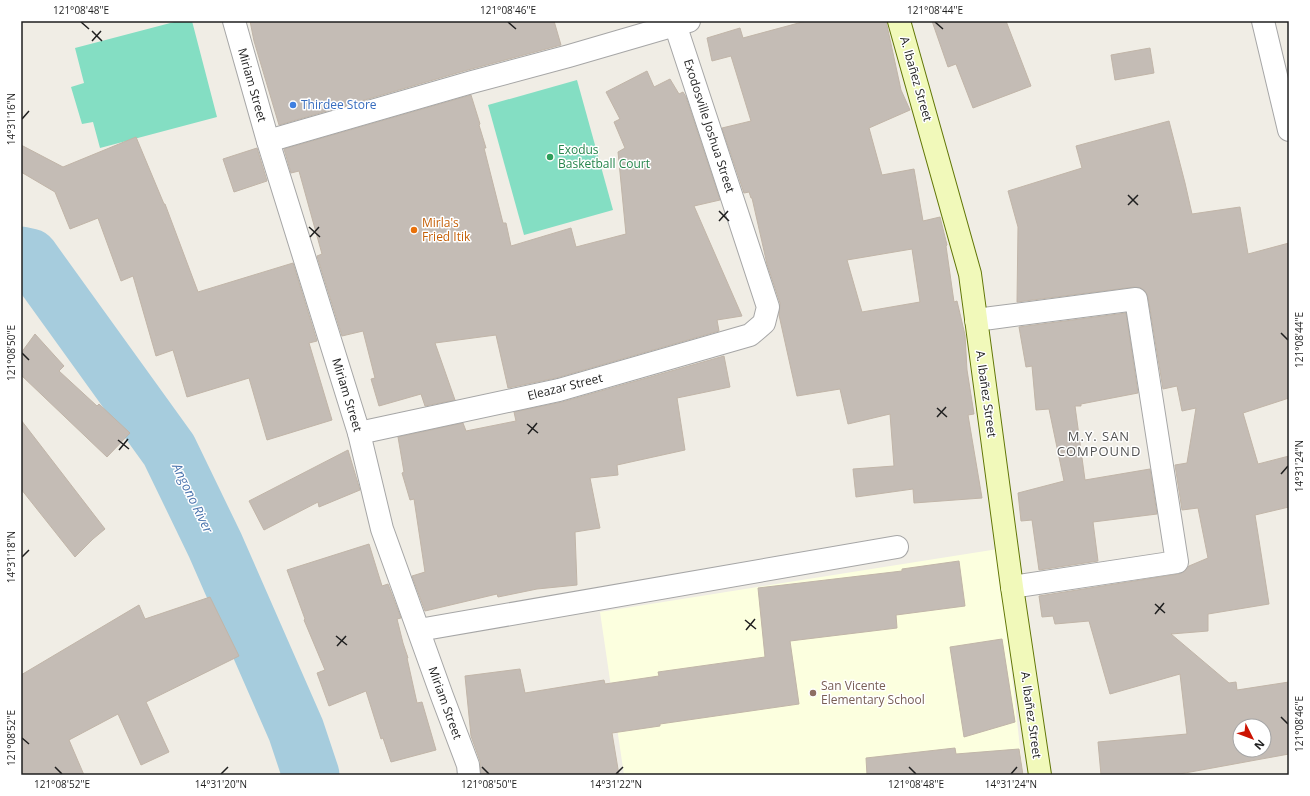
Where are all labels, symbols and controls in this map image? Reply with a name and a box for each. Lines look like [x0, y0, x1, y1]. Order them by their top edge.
text: 121°08'48"E [53, 3, 109, 17]
text: 121°08'46"E [480, 3, 536, 17]
text: 121°08'44"E [907, 3, 963, 17]
street label: A. Ibañez Street [896, 34, 937, 123]
street label: Miriam Street [234, 46, 271, 124]
street label: Exodosville Joshua Street [680, 57, 739, 195]
text: 14°31'16"N [4, 93, 18, 145]
place label: Thirdee Store [301, 96, 377, 113]
marker: Thirdee Store [288, 100, 298, 110]
place label: Exodus Basketball Court [558, 141, 650, 172]
marker: Exodus Basketball Court [545, 152, 555, 162]
place label: Mirla's Fried Itik [422, 214, 471, 245]
marker: Mirla's Fried Itik [409, 225, 419, 235]
text: 121°08'44"E [1292, 312, 1306, 368]
text: 121°08'50"E [4, 325, 18, 381]
street label: A. Ibañez Street [972, 349, 1001, 438]
street label: Miriam Street [328, 356, 367, 434]
street label: Eleazar Street [525, 369, 604, 404]
district label: M.Y. SAN COMPOUND [1057, 427, 1141, 460]
text: 14°31'24"N [1292, 440, 1306, 492]
water label: Angono River [168, 459, 218, 537]
text: 14°31'18"N [4, 531, 18, 583]
street label: Miriam Street [424, 664, 466, 742]
street label: A. Ibañez Street [1017, 670, 1046, 759]
place label: San Vicente Elementary School [821, 677, 925, 708]
marker: San Vicente Elementary School [808, 688, 818, 698]
text: 121°08'46"E [1292, 696, 1306, 752]
text: 121°08'52"E [4, 710, 18, 766]
north arrow [1232, 718, 1272, 758]
text: N [1251, 737, 1268, 753]
text: 121°08'52"E [34, 777, 90, 791]
text: 14°31'20"N [195, 777, 247, 791]
text: 121°08'50"E [461, 777, 517, 791]
text: 14°31'22"N [590, 777, 642, 791]
text: 121°08'48"E [888, 777, 944, 791]
text: 14°31'24"N [985, 777, 1037, 791]

